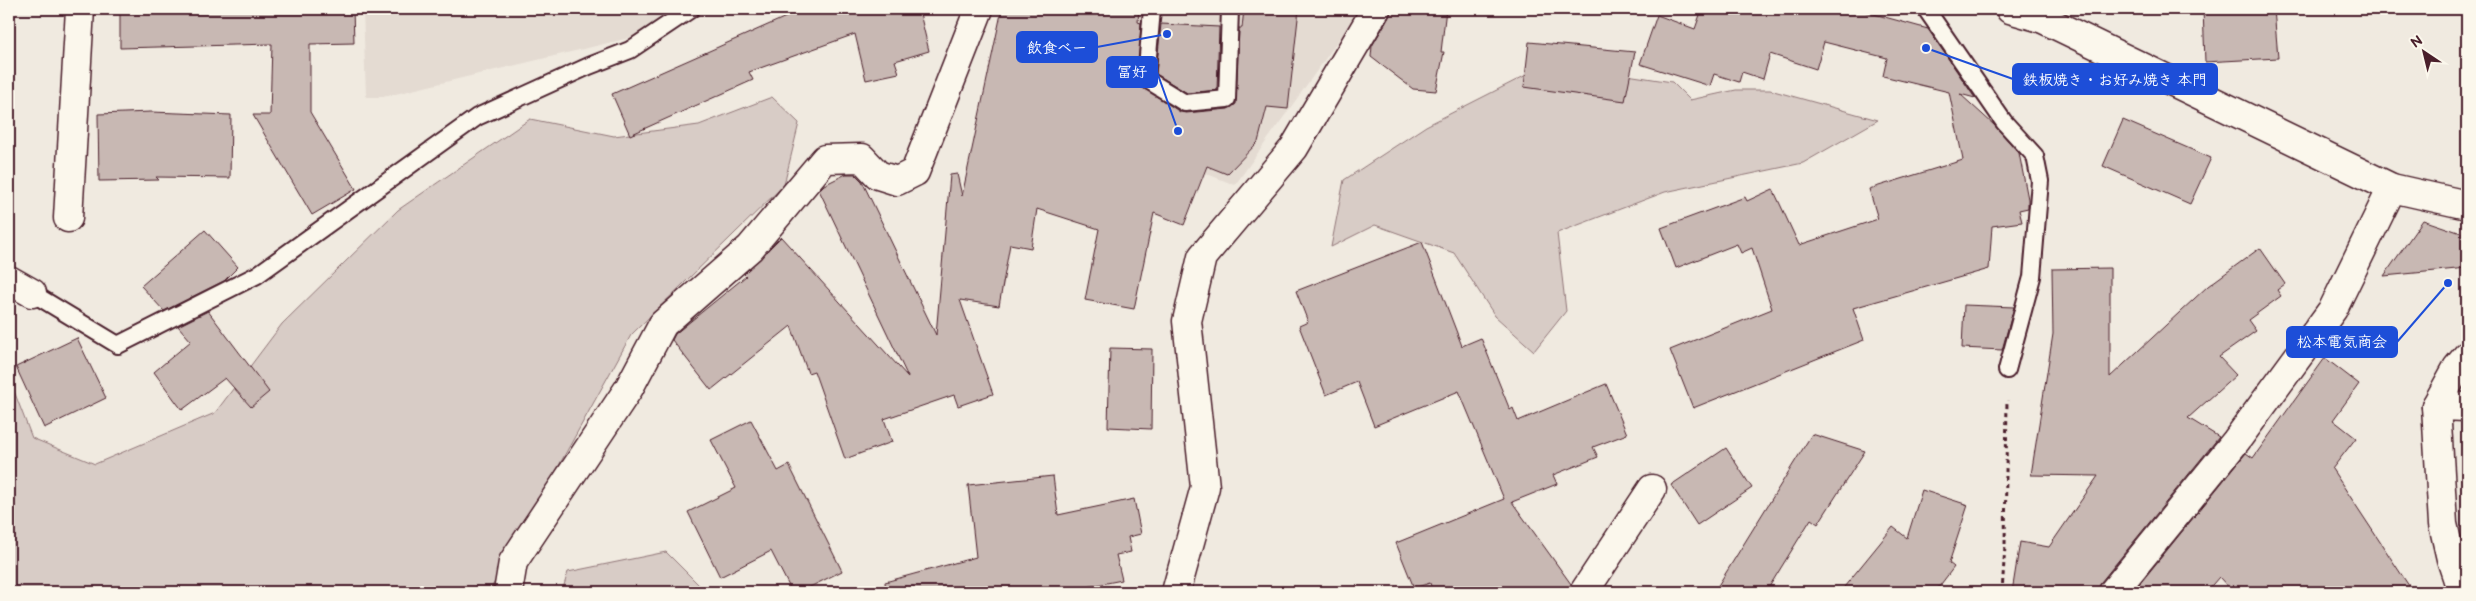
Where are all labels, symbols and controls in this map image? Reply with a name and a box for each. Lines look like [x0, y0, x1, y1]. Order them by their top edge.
north arrow [2398, 28, 2448, 78]
callout: 飲食ベー [1017, 32, 1097, 62]
text: N [2408, 32, 2426, 52]
text: 飲食ベー [1027, 39, 1087, 58]
callout: 冨好 [1107, 57, 1157, 87]
text: 冨好 [1117, 63, 1147, 82]
callout: 鉄板焼き・お好み焼き 本門 [2013, 64, 2217, 94]
text: 鉄板焼き・お好み焼き 本門 [2023, 71, 2207, 90]
callout: 松本電気商会 [2287, 327, 2397, 357]
text: 松本電気商会 [2297, 333, 2387, 352]

